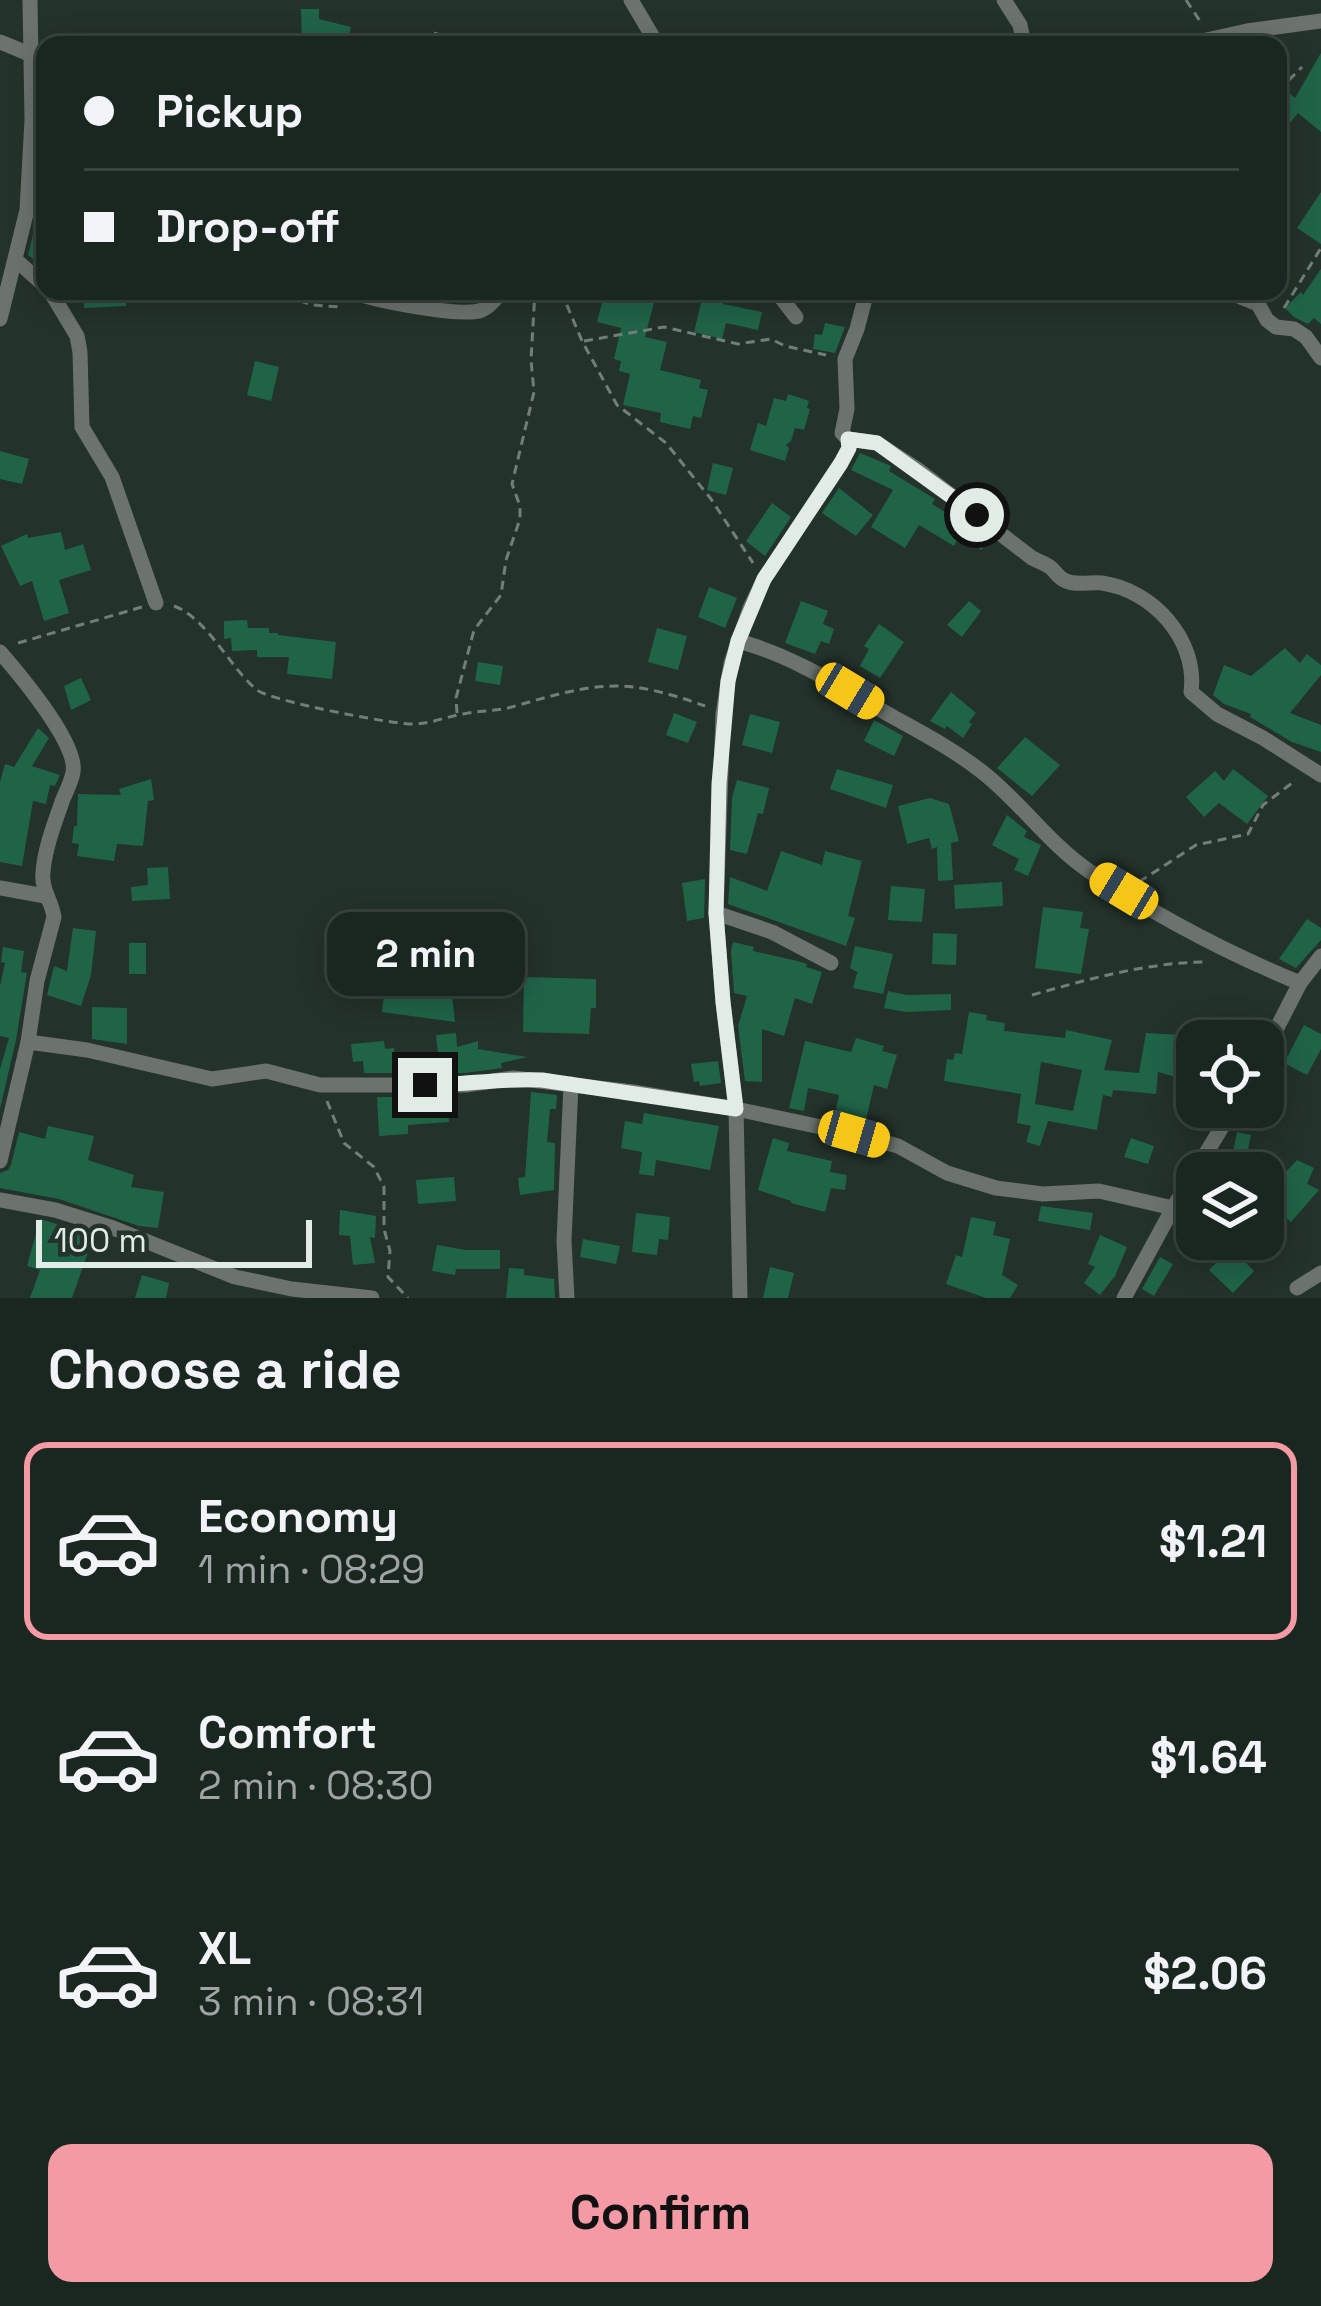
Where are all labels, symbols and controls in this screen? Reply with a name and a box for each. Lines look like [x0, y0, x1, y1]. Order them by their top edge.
text: Pickup [156, 83, 303, 140]
text: Drop-off [156, 198, 340, 255]
route start [950, 488, 1004, 542]
car [810, 657, 890, 725]
car [1084, 857, 1164, 925]
callout: 2 min [326, 911, 524, 995]
text: 2 min [376, 929, 476, 978]
map controls [1176, 1020, 1284, 1260]
button: locate [1176, 1020, 1284, 1128]
route end [398, 1058, 452, 1112]
car [814, 1107, 894, 1161]
button: layers [1176, 1152, 1284, 1260]
scale bar [36, 1214, 312, 1267]
text: 100 m [54, 1220, 147, 1262]
text: Choose a ride [48, 1335, 402, 1404]
icon: car [54, 1487, 162, 1595]
text: Economy [198, 1488, 398, 1545]
text: $1.21 [1159, 1513, 1267, 1570]
text: 1 min · 08:29 [198, 1545, 425, 1594]
icon: car [54, 1703, 162, 1811]
text: Comfort [198, 1704, 377, 1761]
text: $1.64 [1150, 1729, 1267, 1786]
text: 2 min · 08:30 [198, 1761, 434, 1810]
icon: car [54, 1919, 162, 2027]
text: XL [198, 1920, 251, 1977]
text: $2.06 [1143, 1945, 1267, 2002]
text: 3 min · 08:31 [198, 1977, 424, 2026]
button: Confirm [48, 2144, 1273, 2282]

